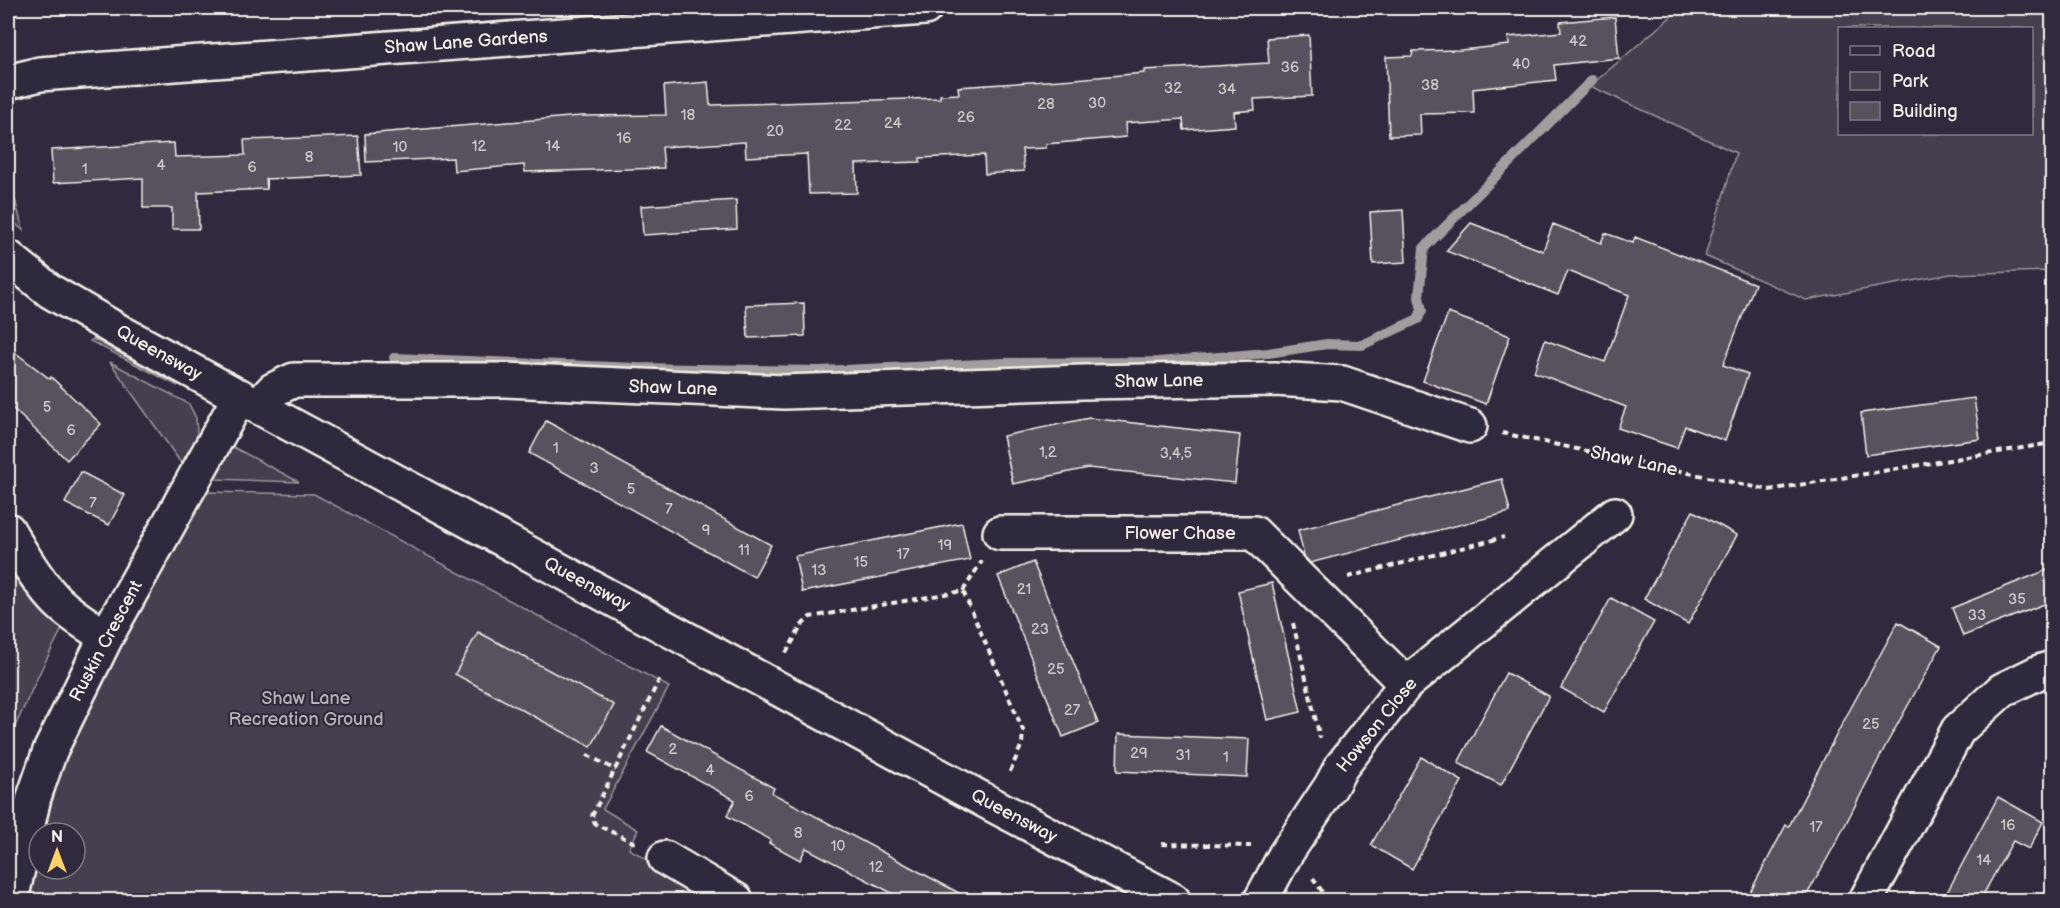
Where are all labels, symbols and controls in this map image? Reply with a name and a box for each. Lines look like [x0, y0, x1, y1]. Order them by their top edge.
street label: Shaw Lane Gardens [384, 26, 548, 58]
legend [1838, 27, 2033, 135]
house number: 42 [1569, 32, 1587, 51]
text: Road [1892, 41, 1936, 62]
house number: 40 [1512, 55, 1530, 74]
house number: 36 [1281, 58, 1299, 77]
text: Park [1892, 71, 1928, 92]
house number: 38 [1421, 76, 1439, 95]
house number: 32 [1164, 79, 1182, 98]
house number: 34 [1218, 80, 1236, 99]
house number: 30 [1088, 94, 1106, 113]
house number: 28 [1037, 95, 1055, 114]
text: Building [1892, 101, 1958, 122]
house number: 18 [681, 106, 696, 125]
house number: 26 [957, 108, 975, 127]
house number: 24 [884, 114, 902, 133]
house number: 22 [834, 116, 852, 135]
house number: 20 [766, 122, 784, 141]
house number: 16 [617, 129, 631, 148]
house number: 12 [472, 137, 486, 156]
house number: 14 [546, 137, 560, 156]
house number: 10 [393, 138, 407, 157]
house number: 8 [305, 148, 314, 167]
house number: 4 [156, 156, 166, 175]
house number: 6 [247, 158, 257, 177]
house number: 1 [82, 160, 88, 179]
street label: Queensway [113, 321, 206, 386]
street label: Shaw Lane [1114, 370, 1204, 392]
street label: Shaw Lane [628, 376, 718, 400]
house number: 5 [43, 398, 51, 417]
house number: 6 [66, 421, 76, 440]
house number: 1 [553, 439, 559, 458]
street label: Shaw Lane [1588, 441, 1680, 481]
house number: 1,2 [1039, 443, 1057, 462]
house number: 3,4,5 [1160, 444, 1192, 463]
house number: 3 [589, 459, 599, 478]
house number: 5 [627, 480, 635, 499]
house number: 7 [89, 494, 97, 513]
house number: 7 [665, 500, 673, 519]
house number: 9 [702, 521, 710, 540]
street label: Flower Chase [1124, 523, 1236, 544]
house number: 19 [938, 536, 952, 555]
house number: 11 [738, 541, 750, 560]
house number: 17 [896, 545, 910, 564]
street label: Queensway [540, 553, 634, 616]
house number: 15 [854, 553, 868, 572]
house number: 13 [811, 561, 827, 580]
street label: Ruskin Crescent [65, 576, 147, 705]
house number: 21 [1017, 580, 1031, 599]
house number: 35 [2008, 590, 2026, 609]
house number: 33 [1968, 606, 1986, 625]
house number: 23 [1031, 620, 1049, 639]
house number: 25 [1047, 660, 1065, 679]
street label: Howson Close [1332, 673, 1422, 777]
park label: Shaw Lane Recreation Ground [228, 688, 384, 730]
house number: 27 [1064, 701, 1081, 720]
house number: 25 [1862, 715, 1880, 734]
house number: 2 [669, 740, 678, 759]
house number: 29 [1130, 744, 1148, 763]
house number: 31 [1175, 746, 1191, 765]
house number: 1 [1223, 748, 1229, 767]
house number: 4 [705, 761, 715, 780]
street label: Queensway [967, 785, 1061, 848]
house number: 6 [744, 787, 754, 806]
house number: 16 [2001, 816, 2015, 835]
house number: 17 [1809, 818, 1823, 837]
north arrow [27, 821, 87, 881]
house number: 8 [794, 824, 803, 843]
text: N [51, 828, 63, 847]
house number: 10 [831, 837, 845, 856]
house number: 14 [1977, 851, 1991, 870]
house number: 12 [869, 858, 883, 877]

